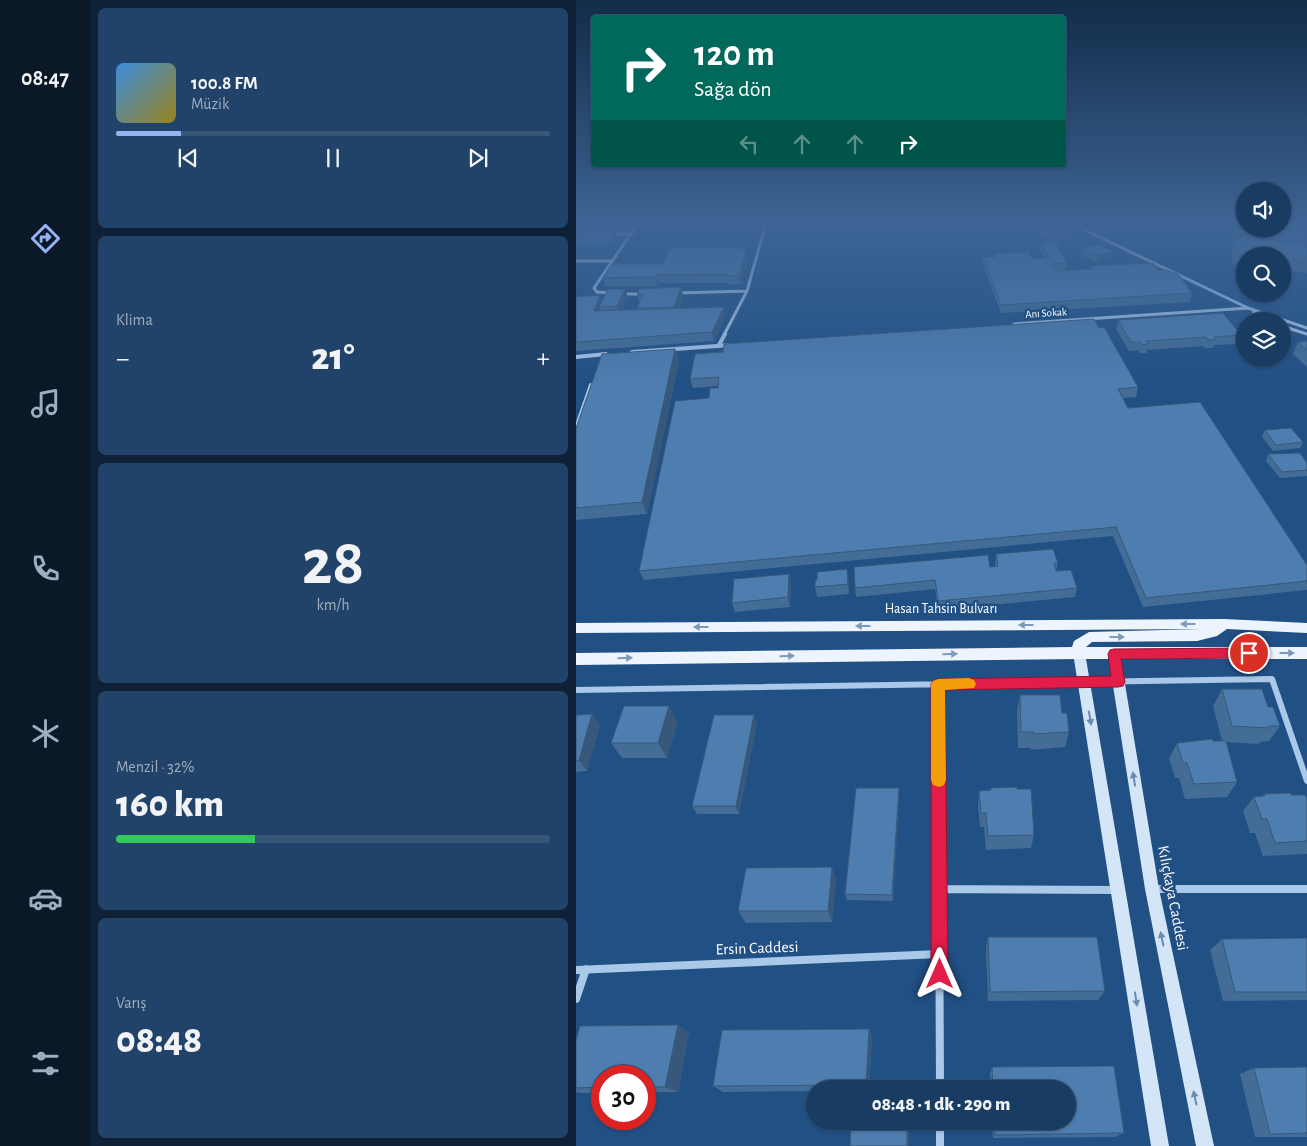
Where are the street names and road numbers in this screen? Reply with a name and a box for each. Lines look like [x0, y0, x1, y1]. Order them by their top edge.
street label: Anı Sokak [1025, 306, 1067, 320]
street label: Hasan Tahsin Bulvarı [885, 602, 997, 616]
street label: Kılıçkaya Caddesi [1154, 844, 1191, 952]
street label: Ersin Caddesi [715, 939, 799, 957]

